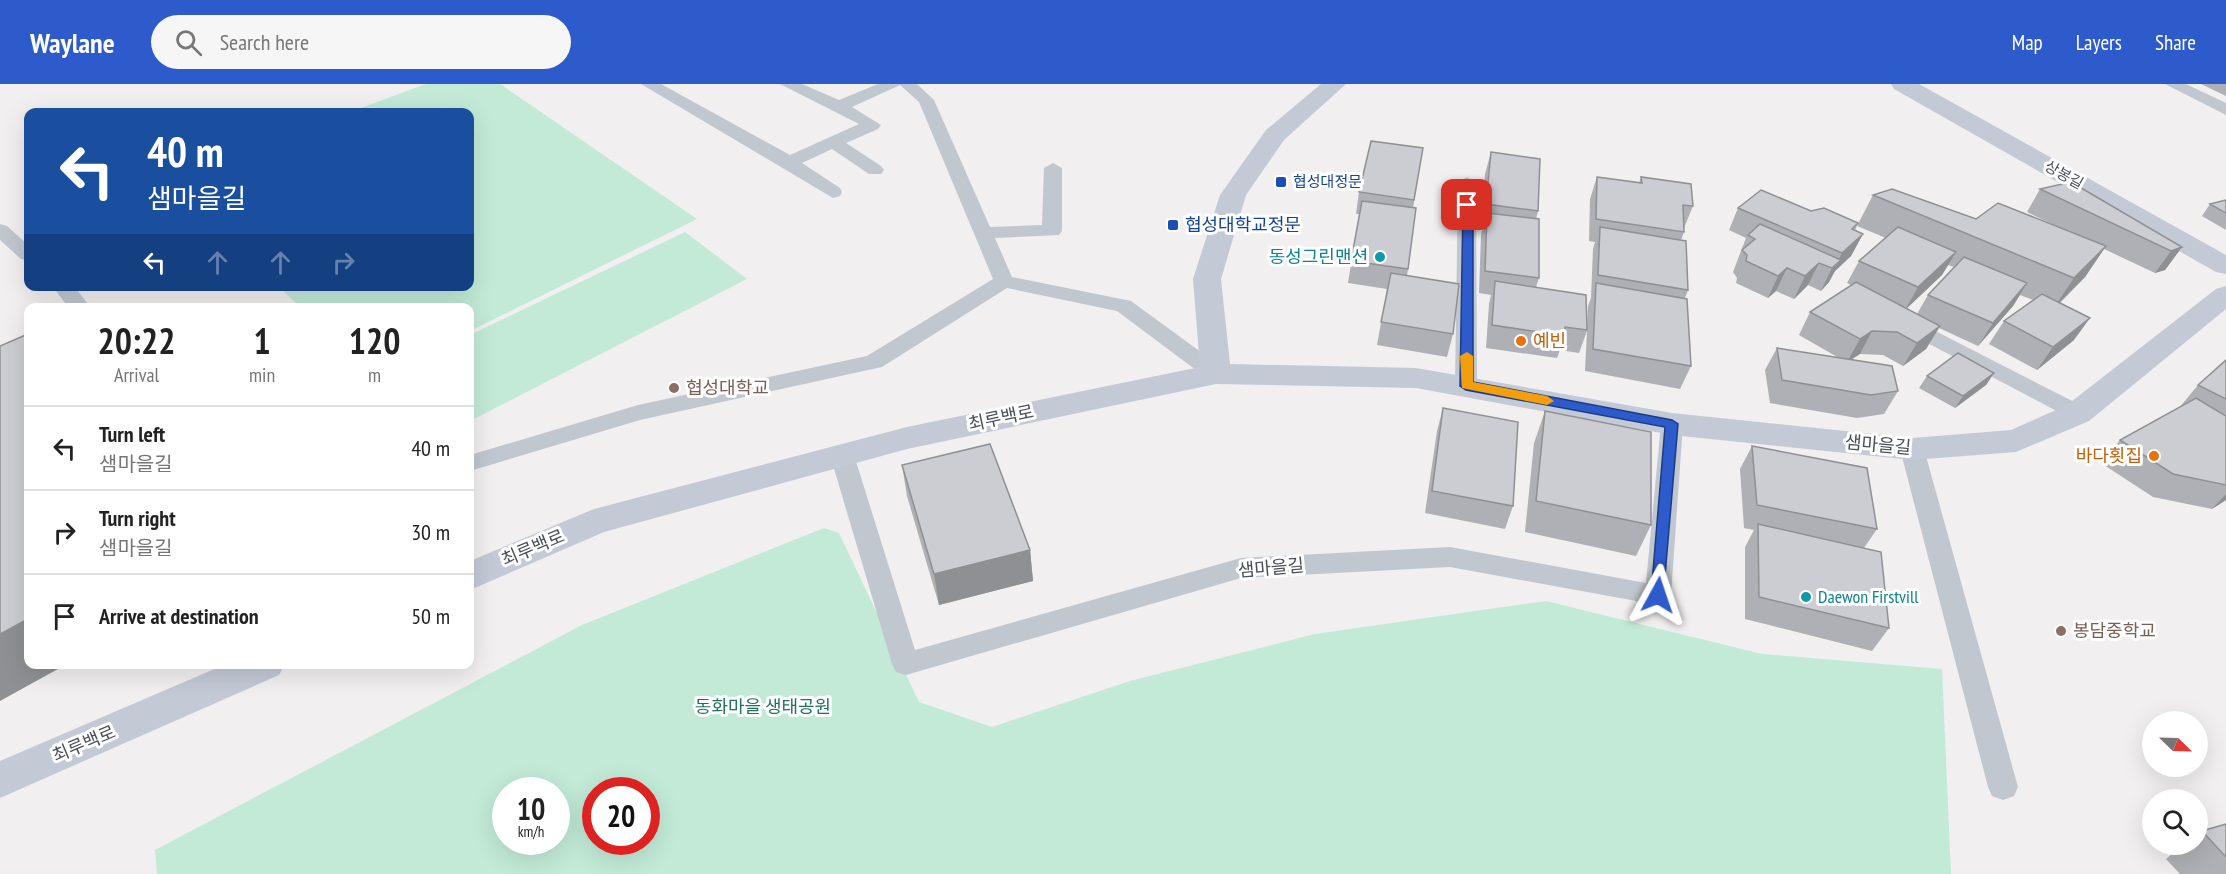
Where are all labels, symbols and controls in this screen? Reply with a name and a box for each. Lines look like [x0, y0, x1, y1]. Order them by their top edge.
search box [151, 15, 571, 69]
text: Waylane [30, 24, 115, 61]
icon: search [172, 26, 205, 59]
text: Search here [220, 28, 309, 56]
text: Map [2012, 29, 2043, 56]
text: Layers [2076, 29, 2122, 56]
text: Share [2155, 29, 2196, 56]
text: 40 m [147, 124, 224, 179]
icon: left [48, 132, 126, 210]
street label: 상봉길 [2042, 156, 2087, 193]
place label: 협성대정문 [1293, 172, 1362, 191]
marker: 협성대정문 [1274, 175, 1288, 189]
pin [1441, 179, 1492, 230]
text: 샘마을길 [147, 181, 246, 215]
icon: arrive [1450, 188, 1483, 221]
place label: 협성대학교정문 [1185, 213, 1301, 236]
marker: 협성대학교정문 [1166, 218, 1180, 232]
place label: 동성그린맨션 [1269, 245, 1368, 268]
icon: left [138, 246, 171, 279]
icon: ahead [201, 246, 234, 279]
icon: ahead [264, 246, 297, 279]
icon: right [327, 246, 360, 279]
marker: 동성그린맨션 [1373, 250, 1387, 264]
text: 20:22 [98, 317, 175, 364]
text: 1 [253, 317, 271, 364]
text: 120 [349, 317, 400, 364]
place label: 예빈 [1533, 329, 1566, 352]
marker: 예빈 [1514, 334, 1528, 348]
text: Arrival [114, 362, 159, 388]
text: min [249, 362, 275, 388]
text: m [368, 362, 381, 388]
place label: 협성대학교 [686, 376, 769, 399]
marker: 협성대학교 [667, 381, 681, 395]
street label: 최루백로 [966, 399, 1036, 436]
text: Turn left [99, 420, 165, 448]
street label: 샘마을길 [1844, 430, 1912, 459]
icon: left [48, 432, 81, 465]
text: 40 m [411, 434, 450, 462]
place label: 바다횟집 [2076, 444, 2142, 467]
marker: 바다횟집 [2147, 449, 2161, 463]
text: 샘마을길 [99, 451, 173, 477]
text: Turn right [99, 504, 176, 532]
icon: right [48, 516, 81, 549]
text: 30 m [411, 518, 450, 546]
street label: 최루백로 [498, 524, 568, 571]
text: 샘마을길 [99, 535, 173, 561]
street label: 샘마을길 [1237, 553, 1305, 582]
position arrow [1626, 563, 1690, 627]
place label: Daewon Firstvill [1818, 585, 1919, 608]
marker: Daewon Firstvill [1799, 590, 1813, 604]
icon: arrive [48, 600, 81, 633]
text: Arrive at destination [99, 602, 259, 630]
text: 50 m [411, 602, 450, 630]
place label: 봉담중학교 [2073, 619, 2156, 642]
marker: 봉담중학교 [2054, 624, 2068, 638]
park label: 동화마을 생태공원 [695, 695, 831, 718]
north arrow [2142, 711, 2208, 777]
map controls [2142, 711, 2208, 855]
street label: 최루백로 [49, 720, 119, 767]
speed limit sign: 20 [582, 777, 660, 855]
text: 10 [517, 789, 545, 828]
button: search [2142, 789, 2208, 855]
text: km/h [518, 822, 544, 841]

